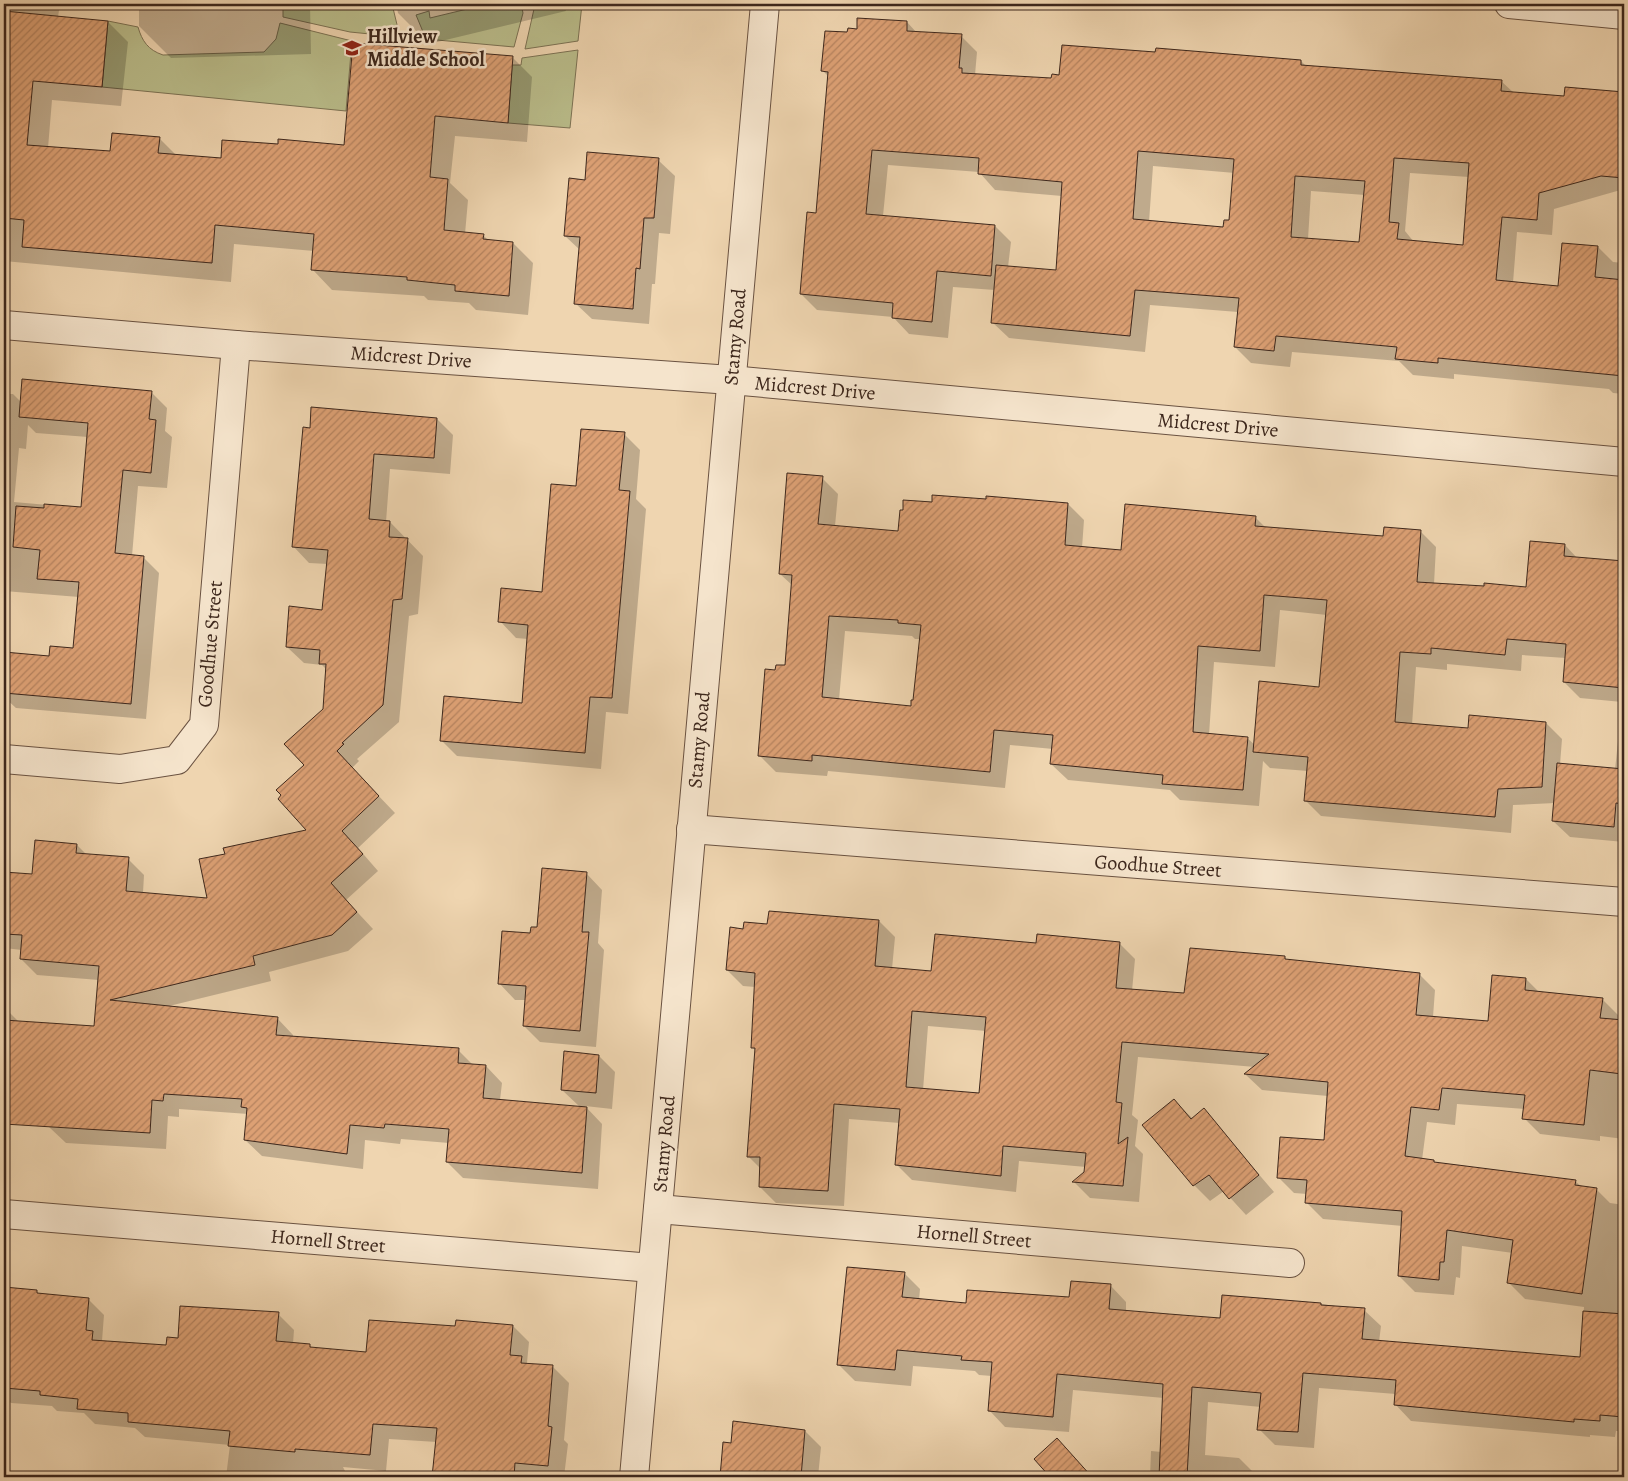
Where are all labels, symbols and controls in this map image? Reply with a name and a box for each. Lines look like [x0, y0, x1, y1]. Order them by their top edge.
place label: Hillview Middle School [367, 23, 486, 73]
school or university icon: Hillview Middle School [341, 37, 363, 59]
street label: Stamy Road [717, 287, 753, 387]
street label: Midcrest Drive [349, 339, 473, 375]
street label: Midcrest Drive [753, 369, 877, 407]
street label: Midcrest Drive [1156, 406, 1280, 444]
street label: Goodhue Street [191, 579, 229, 709]
street label: Stamy Road [681, 690, 717, 790]
street label: Goodhue Street [1094, 848, 1223, 884]
street label: Stamy Road [646, 1094, 682, 1194]
street label: Hornell Street [915, 1218, 1033, 1254]
street label: Hornell Street [269, 1223, 387, 1259]

